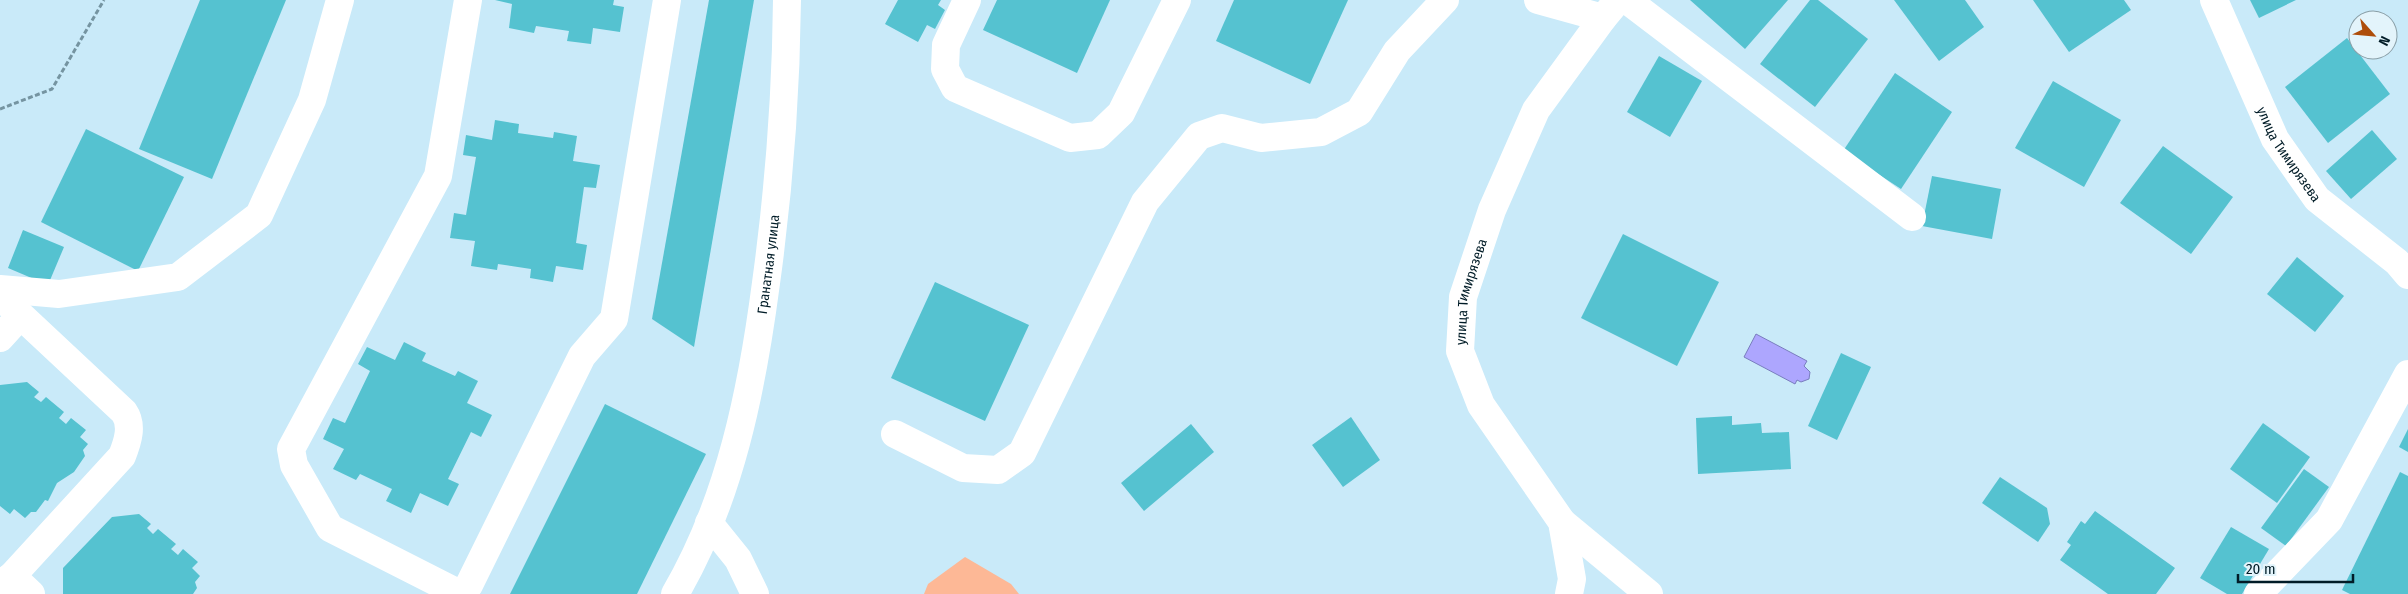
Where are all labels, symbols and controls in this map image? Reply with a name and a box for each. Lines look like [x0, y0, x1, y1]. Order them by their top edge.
north arrow [2348, 10, 2398, 60]
text: N [2375, 33, 2394, 48]
street label: улица Тимирязева [2253, 104, 2325, 205]
street label: Гранатная улица [753, 214, 783, 315]
street label: улица Тимирязева [1452, 236, 1490, 345]
scale bar [2238, 552, 2353, 584]
text: 20 m [2246, 560, 2276, 578]

